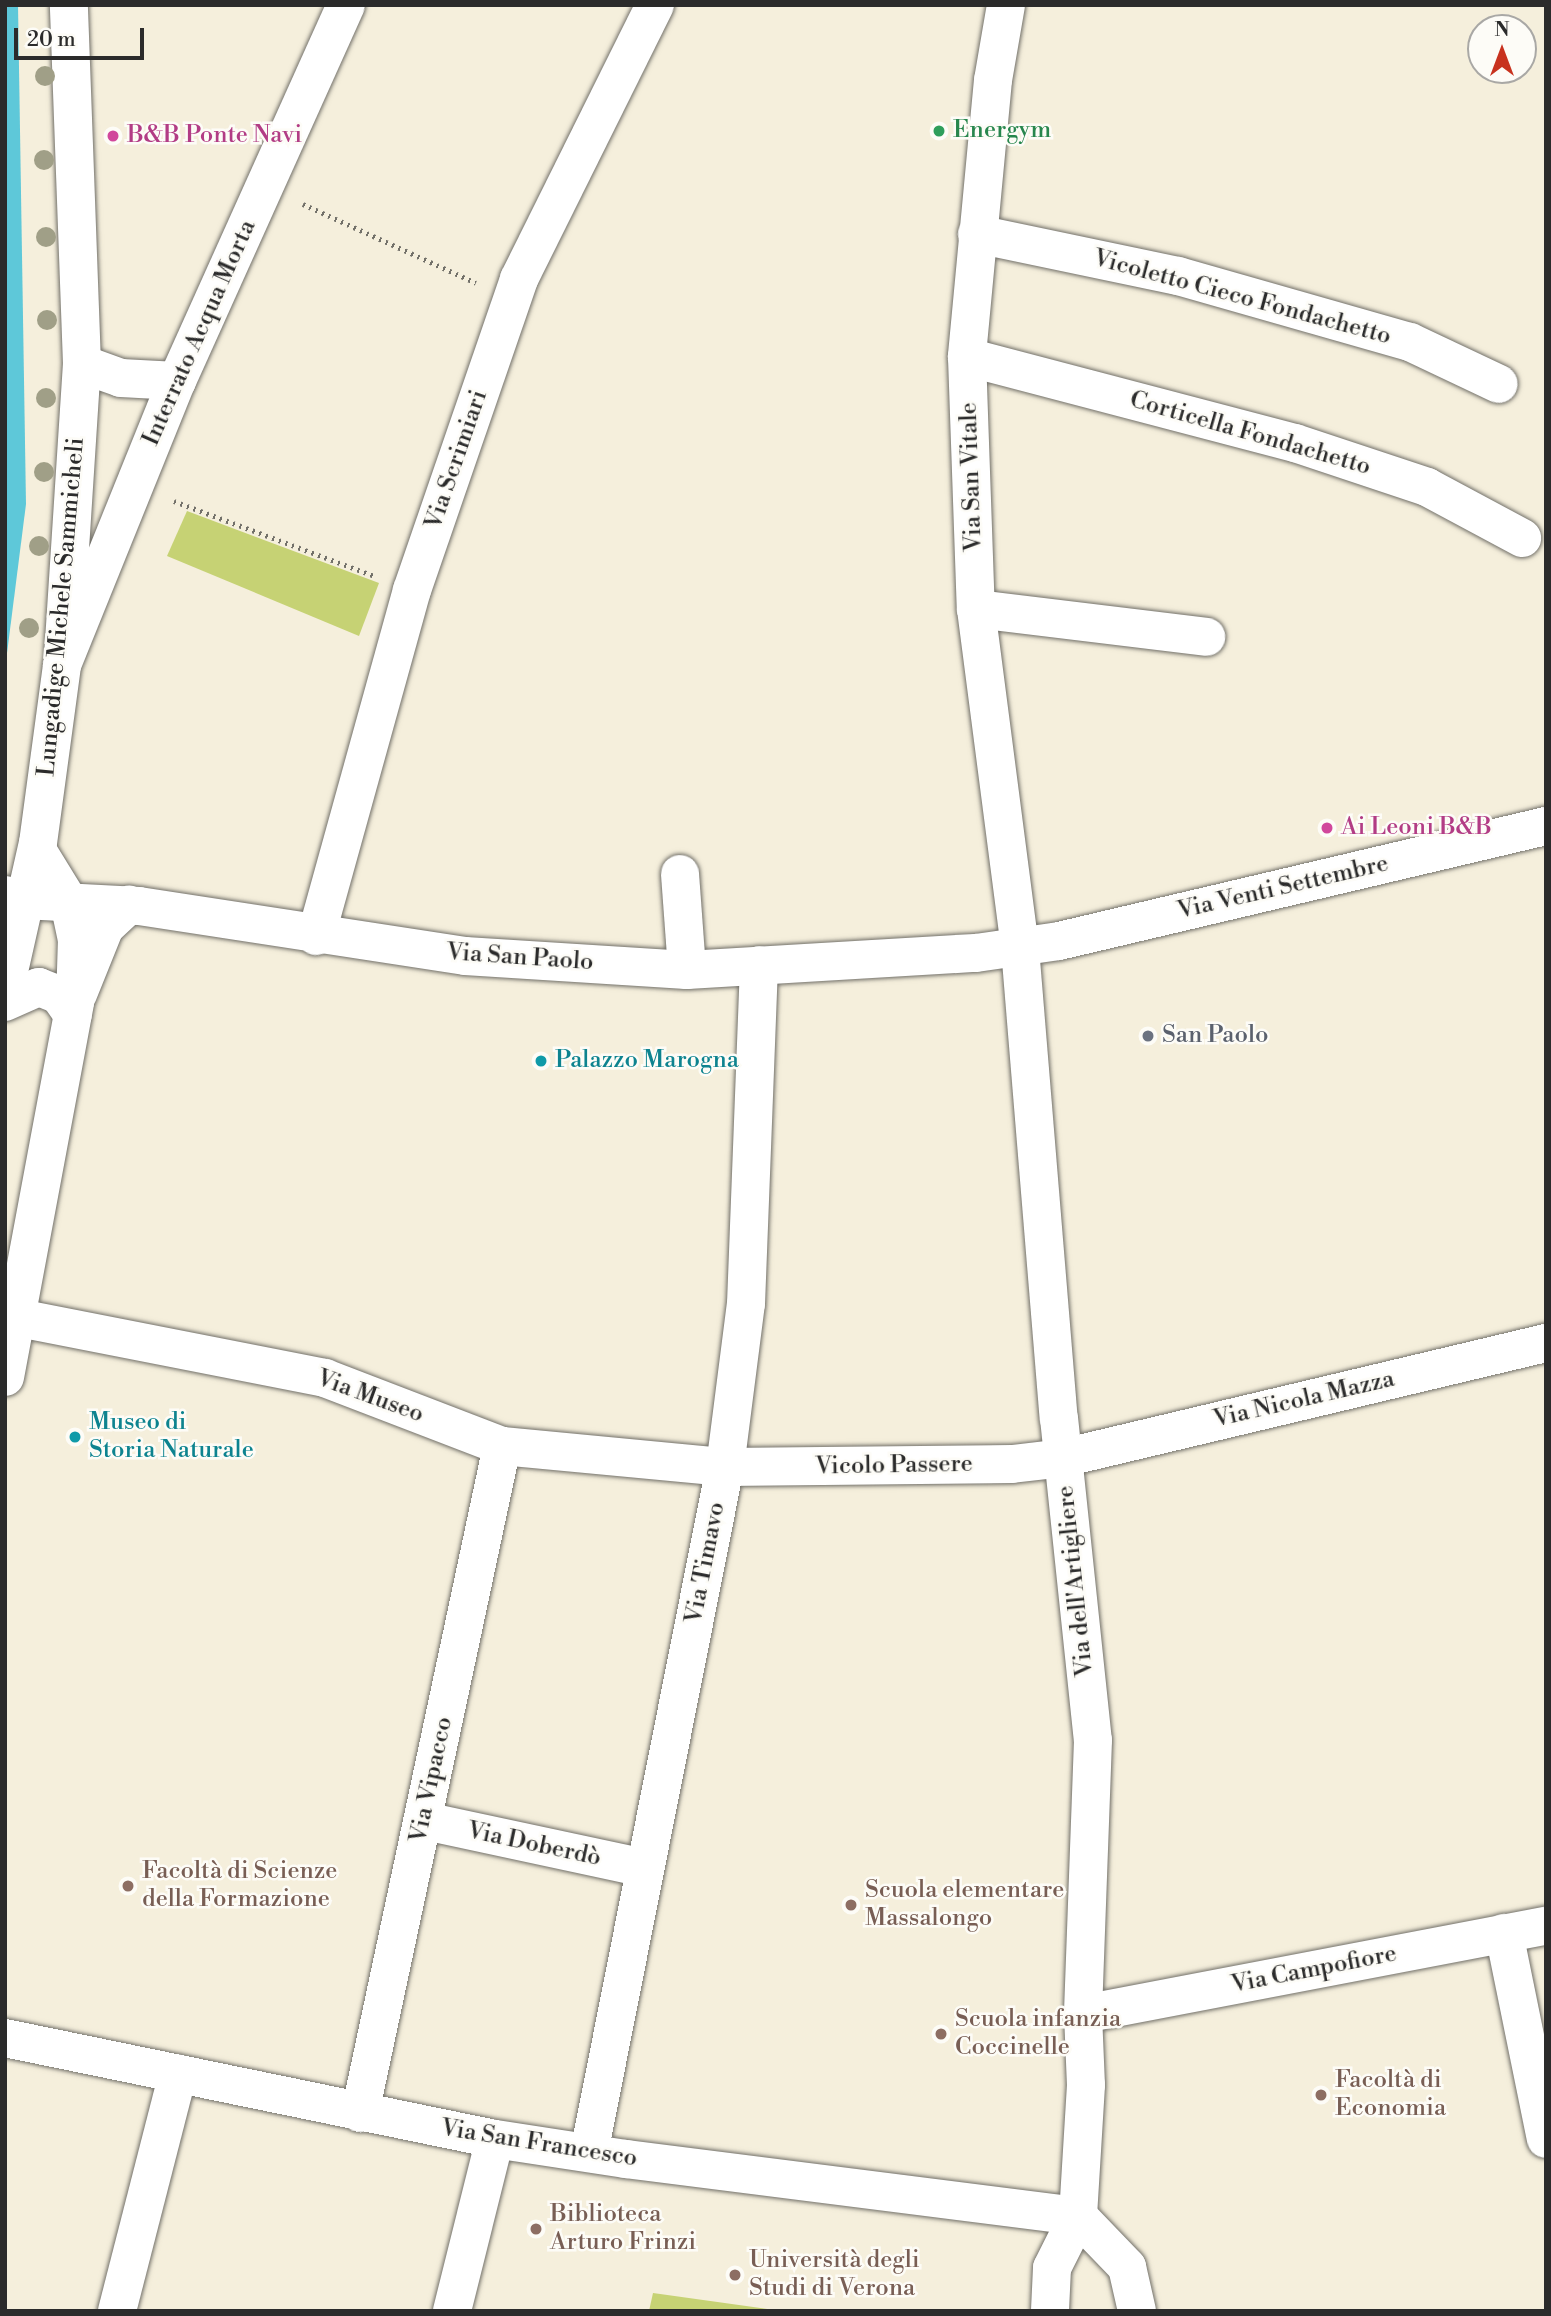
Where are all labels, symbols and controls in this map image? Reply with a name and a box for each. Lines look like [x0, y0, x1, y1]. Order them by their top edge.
scale bar [18, 14, 147, 58]
north arrow [1467, 14, 1537, 84]
text: N [1494, 18, 1510, 42]
text: 20 m [27, 27, 76, 53]
place label: Energym [953, 117, 1051, 145]
place label: B&B Ponte Navi [127, 122, 302, 150]
marker: Energym [931, 123, 947, 139]
marker: B&B Ponte Navi [105, 128, 121, 144]
street label: Interrato Acqua Morta [137, 216, 263, 450]
street label: Vicoletto Cieco Fondachetto [1090, 244, 1394, 352]
street label: Corticella Fondachetto [1126, 386, 1374, 482]
street label: Via Scrimiari [420, 387, 494, 533]
street label: Via San Vitale [955, 402, 989, 552]
street label: Lungadige Michele Sammicheli [33, 436, 91, 778]
place label: Ai Leoni B&B [1341, 814, 1492, 842]
marker: Ai Leoni B&B [1319, 820, 1335, 836]
street label: Via Venti Settembre [1175, 850, 1391, 926]
street label: Via San Paolo [445, 938, 595, 978]
place label: San Paolo [1162, 1022, 1269, 1050]
marker: San Paolo [1140, 1028, 1156, 1044]
place label: Palazzo Marogna [555, 1047, 739, 1075]
marker: Palazzo Marogna [533, 1053, 549, 1069]
street label: Via Museo [313, 1364, 427, 1430]
street label: Via Nicola Mazza [1211, 1365, 1397, 1435]
place label: Museo di Storia Naturale [89, 1409, 254, 1465]
marker: Museo di Storia Naturale [67, 1429, 83, 1445]
street label: Vicolo Passere [815, 1450, 973, 1482]
street label: Via dell'Artigliere [1052, 1484, 1100, 1678]
street label: Via Timavo [680, 1500, 732, 1626]
street label: Via Vipacco [405, 1714, 459, 1846]
street label: Via Doberdò [464, 1817, 604, 1873]
place label: Facoltà di Scienze della Formazione [142, 1858, 337, 1914]
place label: Scuola elementare Massalongo [865, 1877, 1064, 1933]
marker: Facoltà di Scienze della Formazione [120, 1878, 136, 1894]
marker: Scuola elementare Massalongo [843, 1897, 859, 1913]
street label: Via Campofiore [1229, 1940, 1399, 2000]
place label: Scuola infanzia Coccinelle [955, 2006, 1121, 2062]
marker: Scuola infanzia Coccinelle [933, 2026, 949, 2042]
place label: Facoltà di Economia [1335, 2067, 1446, 2123]
marker: Facoltà di Economia [1313, 2087, 1329, 2103]
street label: Via San Francesco [439, 2114, 639, 2174]
place label: Biblioteca Arturo Frinzi [550, 2201, 696, 2257]
marker: Biblioteca Arturo Frinzi [528, 2221, 544, 2237]
place label: Università degli Studi di Verona [749, 2247, 920, 2303]
marker: Università degli Studi di Verona [727, 2267, 743, 2283]

